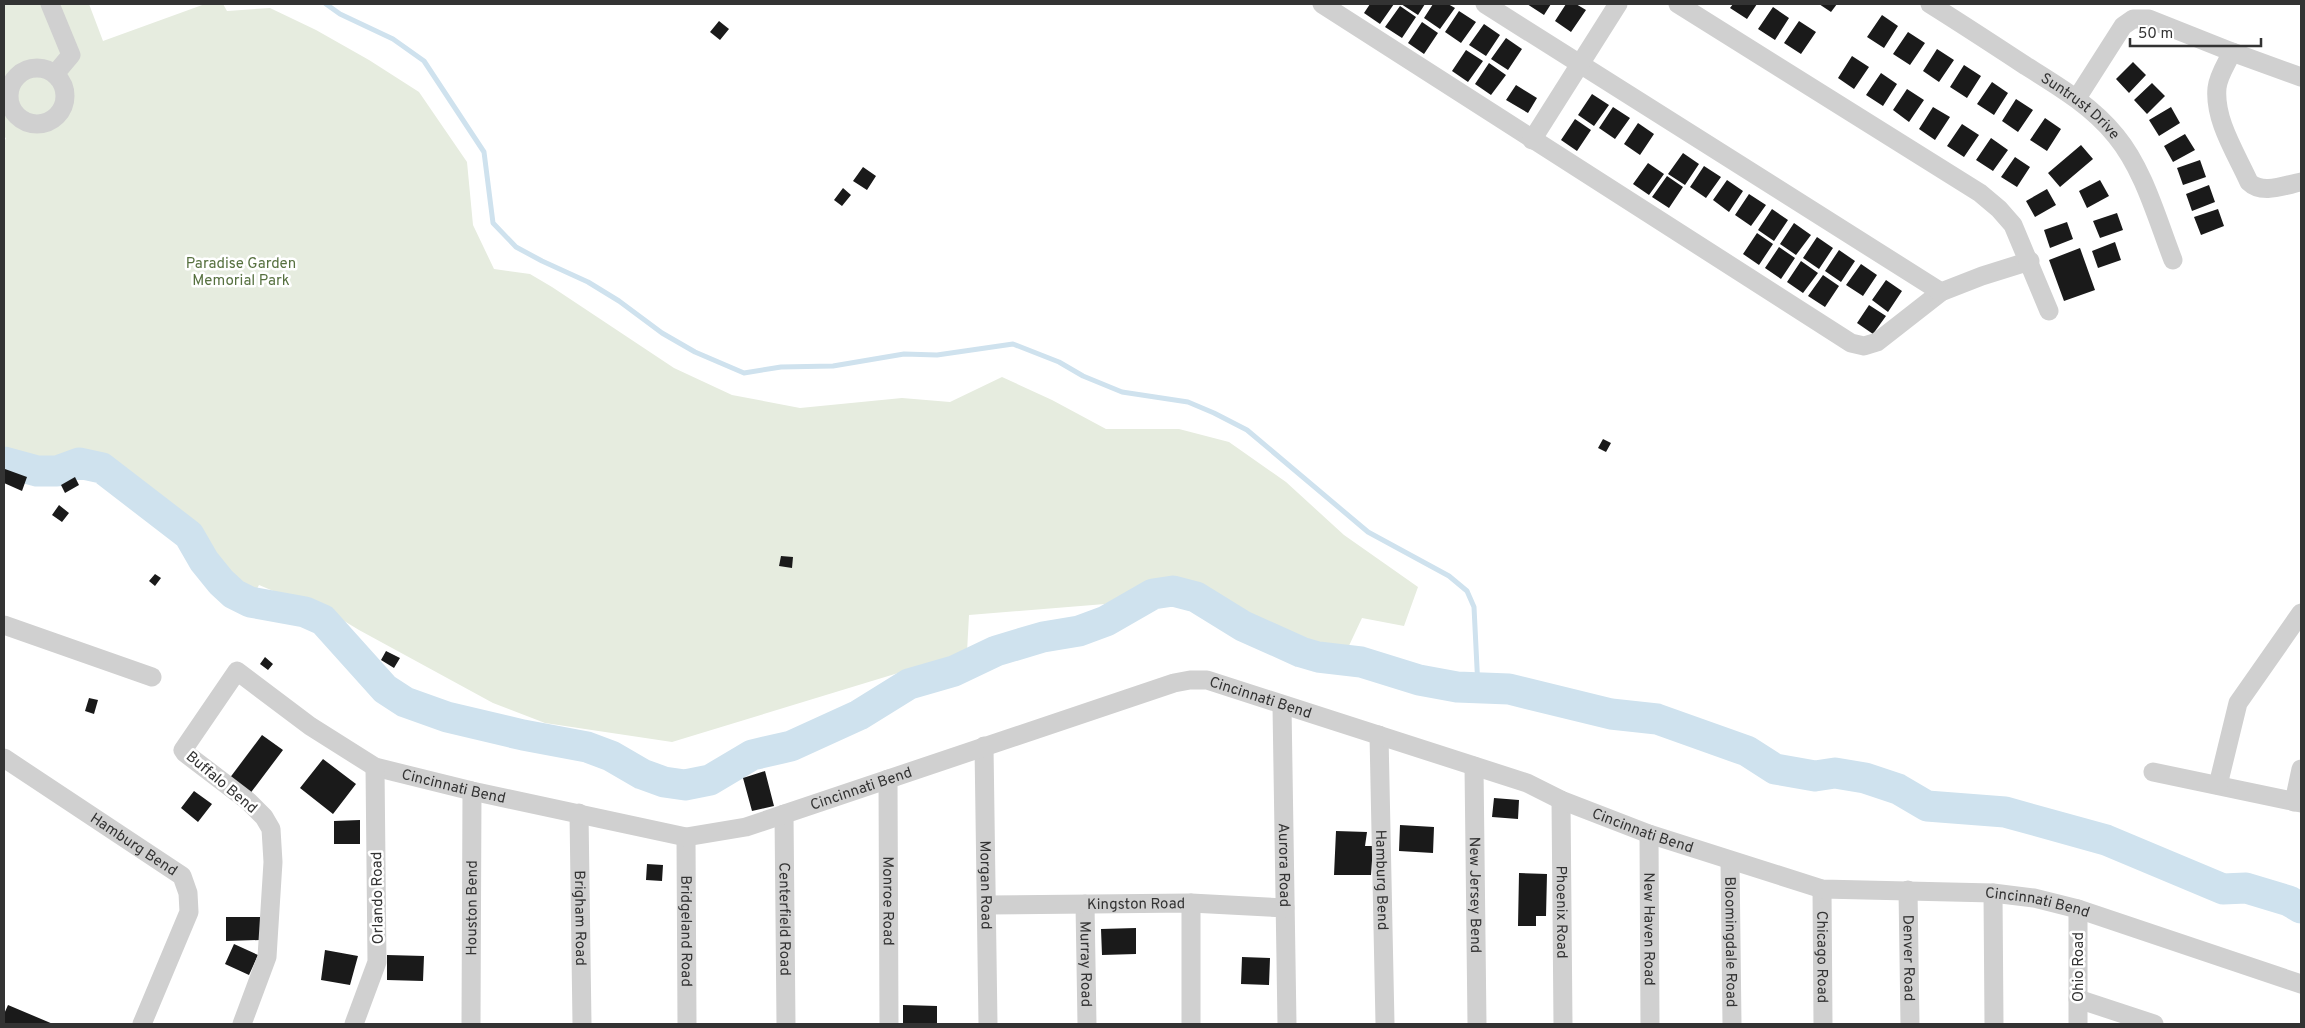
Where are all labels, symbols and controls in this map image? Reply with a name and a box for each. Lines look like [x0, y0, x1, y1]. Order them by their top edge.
scale bar [2130, 15, 2261, 47]
text: 50 m [2138, 25, 2173, 44]
street label: Suntrust Drive [2037, 69, 2123, 144]
park label: Paradise Garden Memorial Park [186, 255, 296, 291]
street label: Cincinnati Bend [1207, 673, 1314, 724]
street label: Buffalo Bend [181, 748, 261, 819]
street label: Cincinnati Bend [808, 764, 915, 816]
street label: Cincinnati Bend [399, 766, 507, 809]
street label: Cincinnati Bend [1589, 805, 1695, 858]
street label: Hamburg Bend [86, 810, 180, 881]
street label: Aurora Road [1273, 823, 1293, 907]
street label: Hamburg Bend [1370, 829, 1391, 931]
street label: New Jersey Bend [1464, 837, 1484, 953]
street label: Morgan Road [974, 840, 995, 930]
street label: Orlando Road [368, 852, 389, 944]
street label: Monroe Road [877, 856, 897, 946]
street label: Houston Bend [463, 860, 483, 956]
street label: Centerfield Road [773, 862, 794, 976]
street label: Phoenix Road [1551, 865, 1570, 959]
street label: Brigham Road [569, 870, 589, 966]
street label: New Haven Road [1638, 872, 1658, 986]
street label: Bridgeland Road [675, 875, 695, 987]
street label: Bloomingdale Road [1719, 876, 1740, 1008]
street label: Cincinnati Bend [1985, 885, 2092, 923]
street label: Kingston Road [1087, 895, 1185, 915]
street label: Chicago Road [1811, 911, 1831, 1003]
street label: Denver Road [1897, 915, 1918, 1002]
street label: Murray Road [1074, 921, 1095, 1007]
street label: Ohio Road [2070, 932, 2089, 1002]

